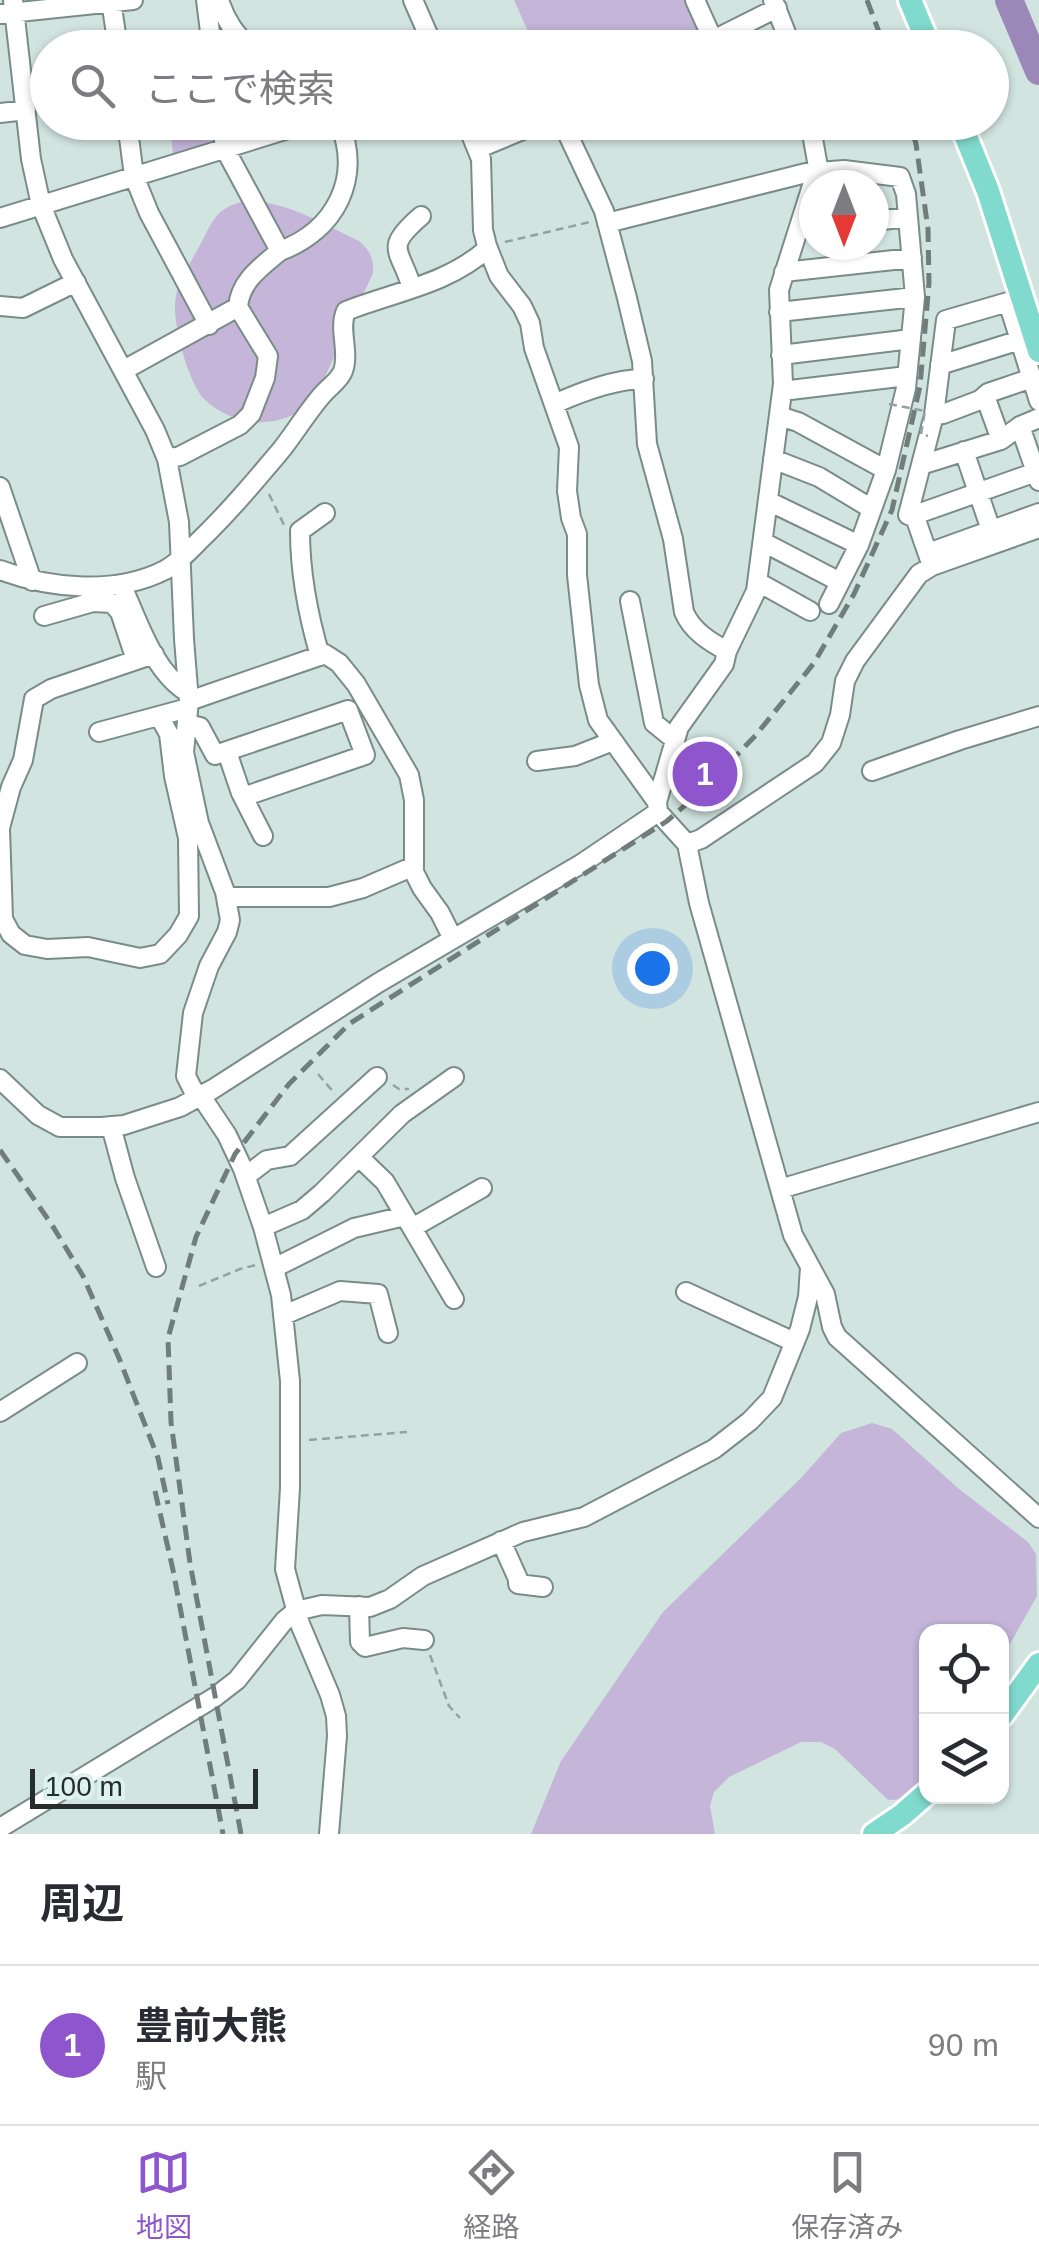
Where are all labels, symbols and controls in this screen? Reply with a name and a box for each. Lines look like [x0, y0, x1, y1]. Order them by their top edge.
search box [30, 30, 1009, 140]
icon: search [65, 58, 120, 113]
text: ここで検索 [145, 68, 335, 110]
north arrow [799, 170, 889, 260]
pin: 1 [672, 736, 738, 812]
your location [627, 943, 678, 994]
map controls [919, 1624, 1009, 1804]
button: locate [919, 1624, 1009, 1714]
button: layers [919, 1714, 1009, 1804]
scale bar [30, 1764, 258, 1808]
text: 100 m [45, 1771, 123, 1802]
text: 周辺 [40, 1880, 124, 1927]
text: 豊前大熊 [135, 2005, 287, 2047]
text: 1 [64, 2027, 81, 2063]
text: 90 m [928, 2027, 999, 2063]
text: 駅 [135, 2058, 167, 2094]
tab: 地図 [136, 2145, 192, 2245]
tab: 経路 [463, 2145, 519, 2245]
tab: 保存済み [791, 2145, 903, 2245]

